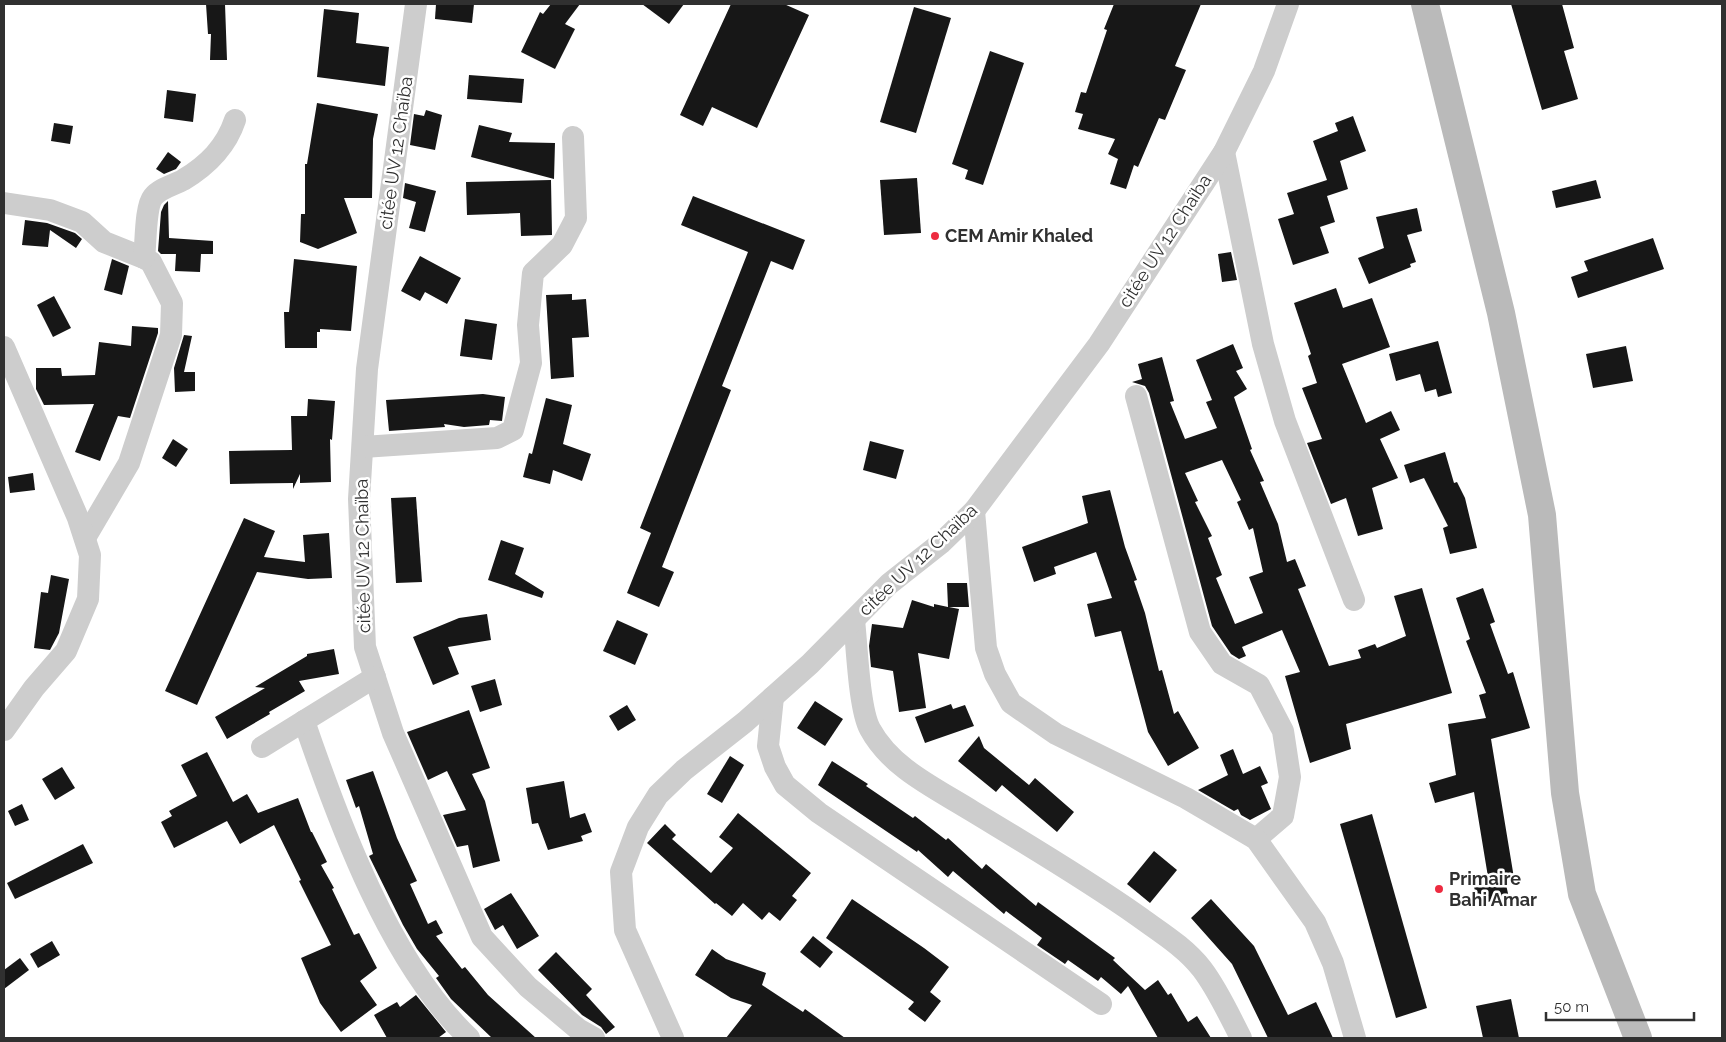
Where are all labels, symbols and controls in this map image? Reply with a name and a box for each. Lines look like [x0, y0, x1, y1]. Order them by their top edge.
street label: citée UV 12 Chaïba [374, 75, 417, 231]
street label: citée UV 12 Chaïba [1114, 170, 1215, 311]
place label: CEM Amir Khaled [945, 225, 1093, 246]
marker: CEM Amir Khaled [929, 230, 941, 242]
street label: citée UV 12 Chaïba [351, 479, 374, 633]
street label: citée UV 12 Chaïba [854, 499, 981, 620]
place label: Primaire Bahi Amar [1449, 868, 1537, 910]
marker: Primaire Bahi Amar [1433, 883, 1445, 895]
scale bar [1546, 990, 1694, 1022]
text: 50 m [1554, 998, 1589, 1016]

